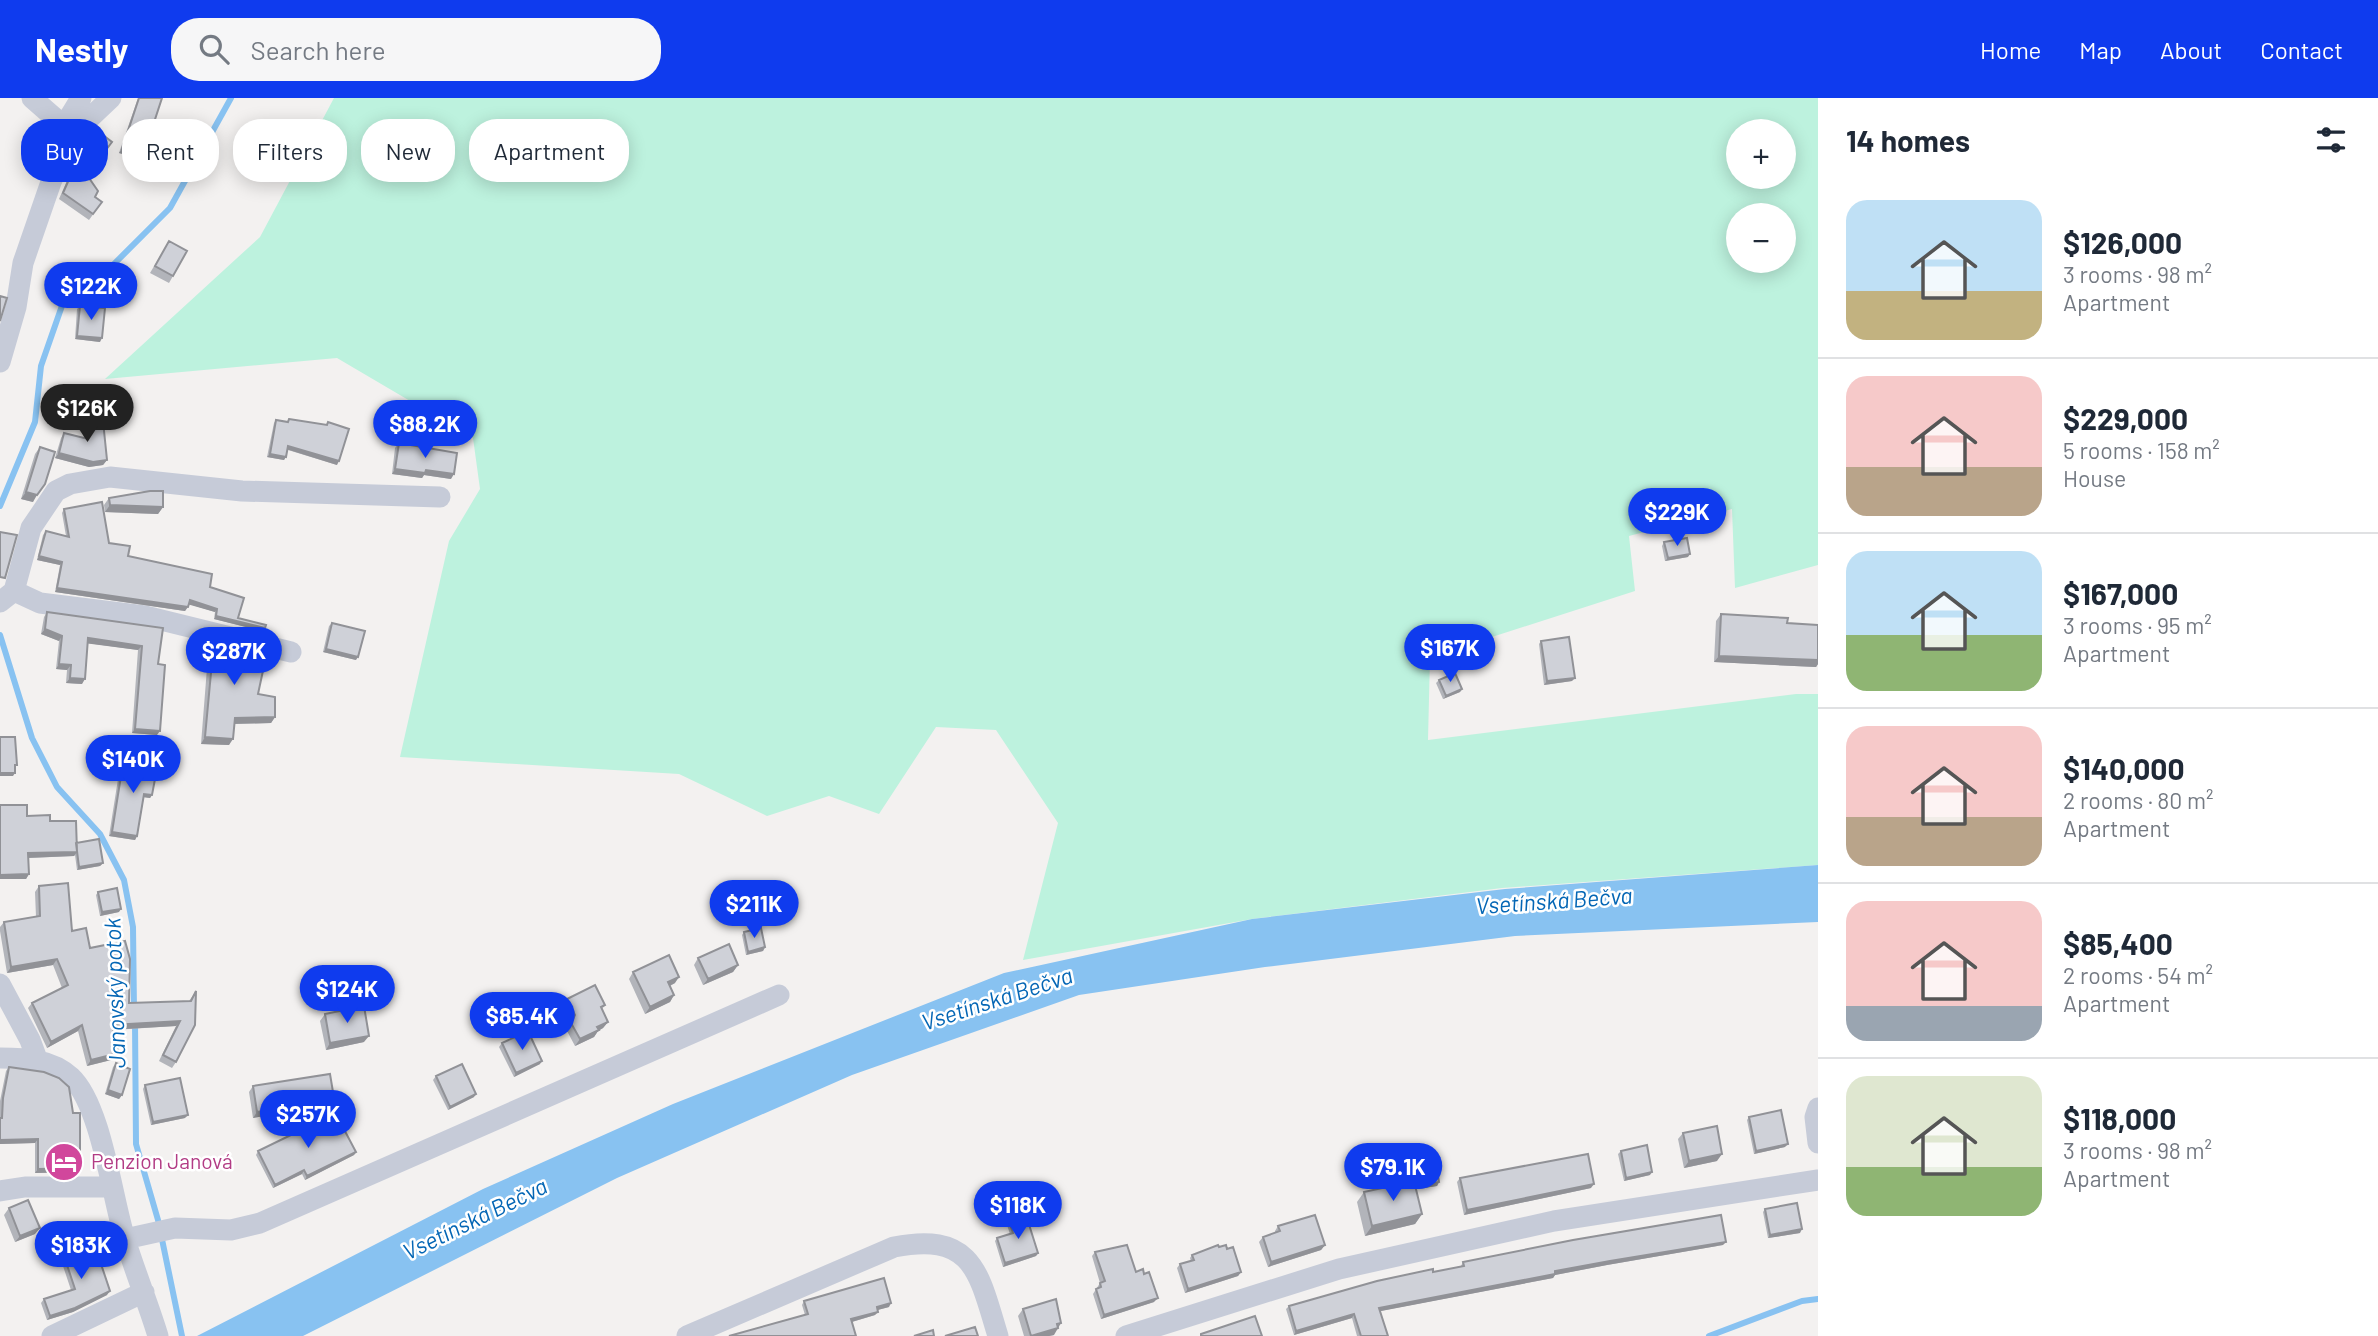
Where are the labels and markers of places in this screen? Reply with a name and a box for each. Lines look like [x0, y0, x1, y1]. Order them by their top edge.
pin: $122K [42, 262, 140, 322]
pin: $126K [38, 384, 136, 444]
pin: $88.2K [368, 400, 482, 460]
pin: $229K [1628, 489, 1726, 548]
pin: $167K [1401, 624, 1499, 684]
pin: $287K [185, 628, 283, 687]
pin: $140K [84, 736, 182, 795]
pin: $211K [705, 880, 803, 940]
pin: $124K [298, 965, 396, 1025]
pin: $85.4K [465, 992, 579, 1052]
pin: $257K [259, 1090, 357, 1150]
hotel icon: Penzion Janová [43, 1141, 85, 1183]
pin: $79.1K [1336, 1144, 1450, 1203]
place label: Penzion Janová [91, 1148, 233, 1173]
pin: $118K [969, 1182, 1067, 1241]
pin: $183K [32, 1222, 130, 1281]

